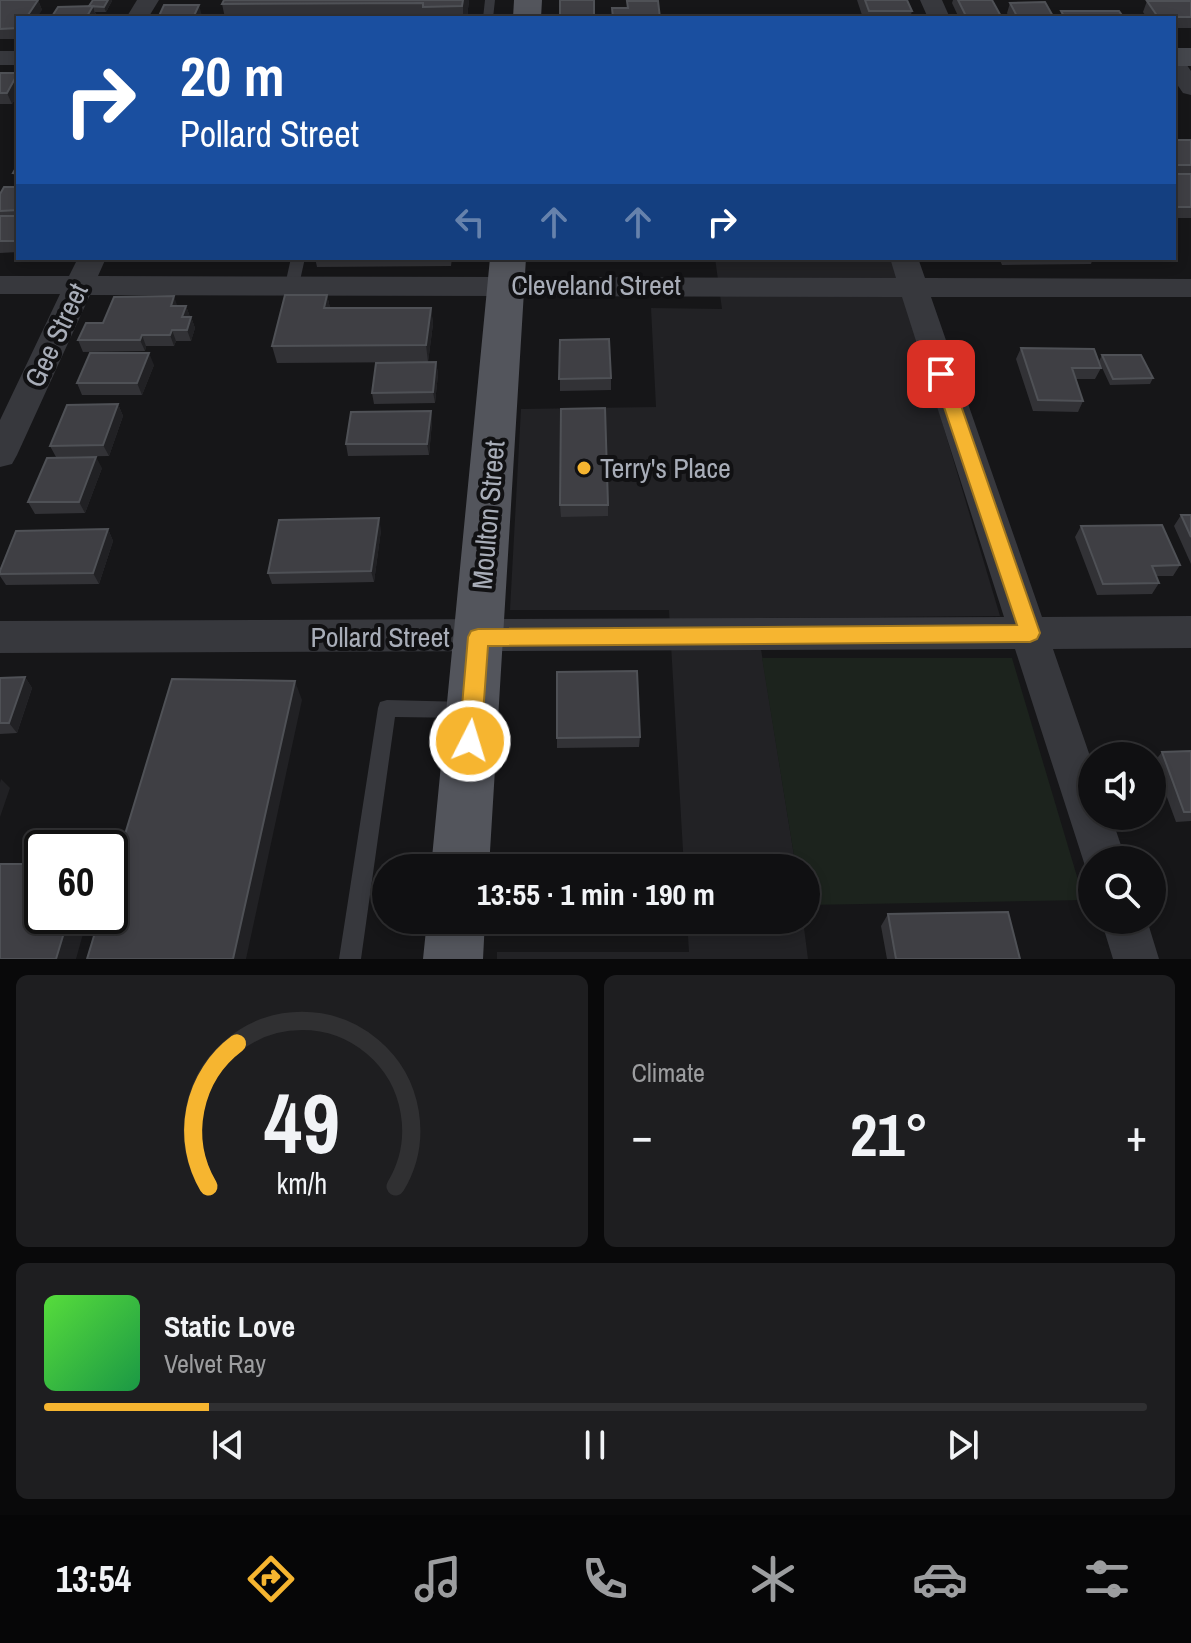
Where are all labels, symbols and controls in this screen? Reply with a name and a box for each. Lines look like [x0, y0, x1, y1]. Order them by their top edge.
text: 20 m [180, 38, 285, 113]
icon: right [48, 48, 152, 152]
text: Pollard Street [180, 110, 359, 158]
icon: left [448, 200, 492, 244]
icon: ahead [532, 200, 576, 244]
icon: ahead [616, 200, 660, 244]
icon: right [700, 200, 744, 244]
street label: Cleveland Street [511, 266, 681, 304]
street label: Gee Street [15, 277, 97, 393]
pin [907, 340, 975, 408]
icon: arrive [919, 352, 963, 396]
street label: Moulton Street [463, 439, 513, 591]
place label: Terry's Place [600, 449, 731, 487]
marker: Terry's Place [575, 459, 593, 477]
street label: Pollard Street [310, 618, 450, 656]
position arrow [428, 699, 512, 783]
map controls [1078, 742, 1166, 934]
button: sound [1078, 742, 1166, 830]
speed limit sign: 60 [24, 830, 128, 934]
button: search [1078, 846, 1166, 934]
text: 13:55 · 1 min · 190 m [477, 874, 715, 914]
text: Climate [632, 1055, 705, 1090]
text: 49 [264, 1067, 340, 1179]
text: 21° [850, 1094, 929, 1175]
text: − [632, 1105, 653, 1165]
text: + [1126, 1105, 1147, 1165]
text: km/h [276, 1164, 327, 1203]
text: Static Love [164, 1306, 295, 1346]
text: Velvet Ray [164, 1346, 266, 1381]
icon: previous [206, 1423, 250, 1467]
icon: pause [573, 1423, 617, 1467]
icon: next [941, 1423, 985, 1467]
icon: directions [243, 1551, 299, 1607]
icon: music [410, 1551, 466, 1607]
icon: phone [577, 1551, 633, 1607]
icon: climate [745, 1551, 801, 1607]
icon: car [912, 1551, 968, 1607]
icon: filters [1079, 1551, 1135, 1607]
text: 13:54 [56, 1555, 131, 1603]

